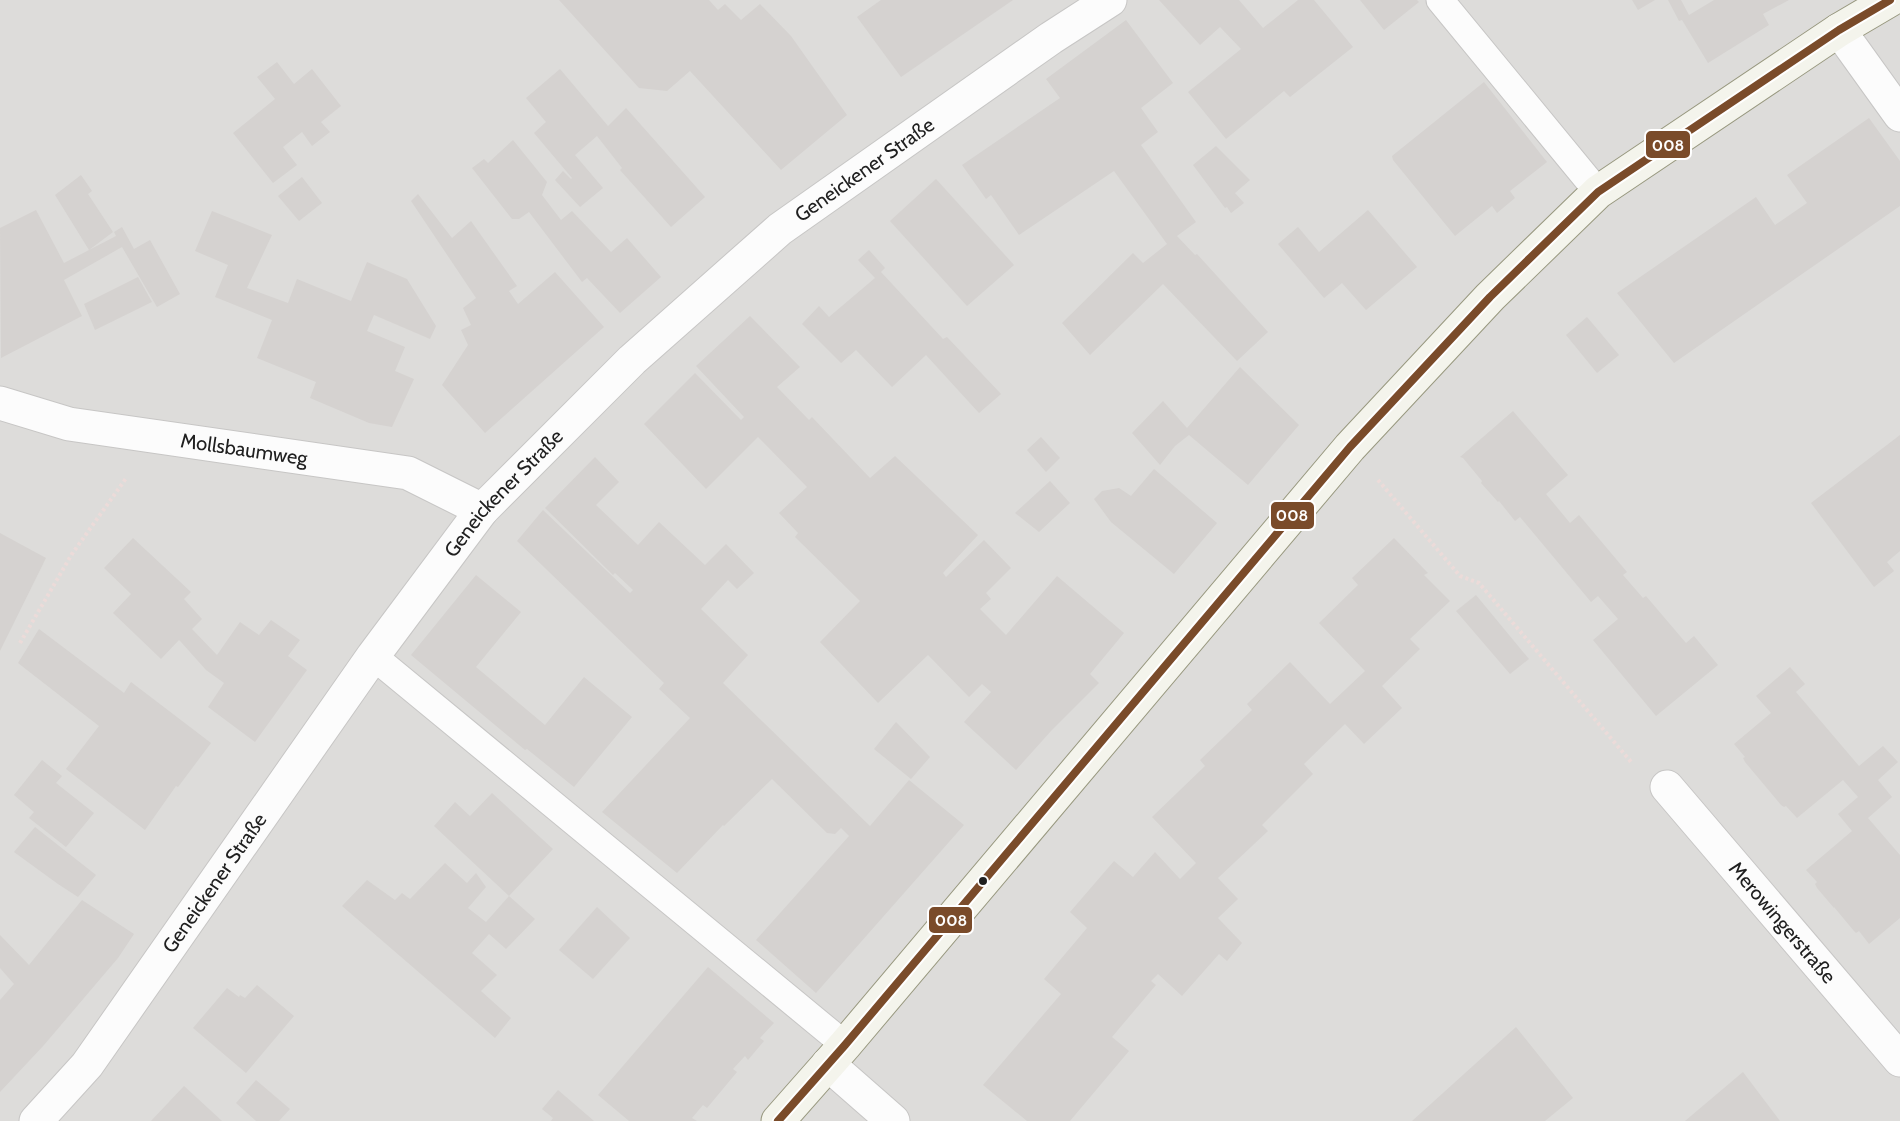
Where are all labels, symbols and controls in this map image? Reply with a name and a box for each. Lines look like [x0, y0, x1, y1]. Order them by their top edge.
street label: Geneickener Straße [790, 112, 939, 227]
line badge: 008 [1645, 130, 1691, 159]
text: 008 [1652, 136, 1684, 155]
street label: Geneickener Straße [439, 424, 568, 562]
street label: Mollsbaumweg [179, 428, 310, 470]
line badge: 008 [1270, 501, 1315, 530]
text: 008 [1276, 506, 1308, 525]
street label: Geneickener Straße [157, 808, 271, 957]
street label: Merowingerstraße [1724, 857, 1841, 988]
unlabelled marker [977, 875, 989, 887]
line badge: 008 [928, 906, 973, 934]
text: 008 [935, 911, 967, 930]

